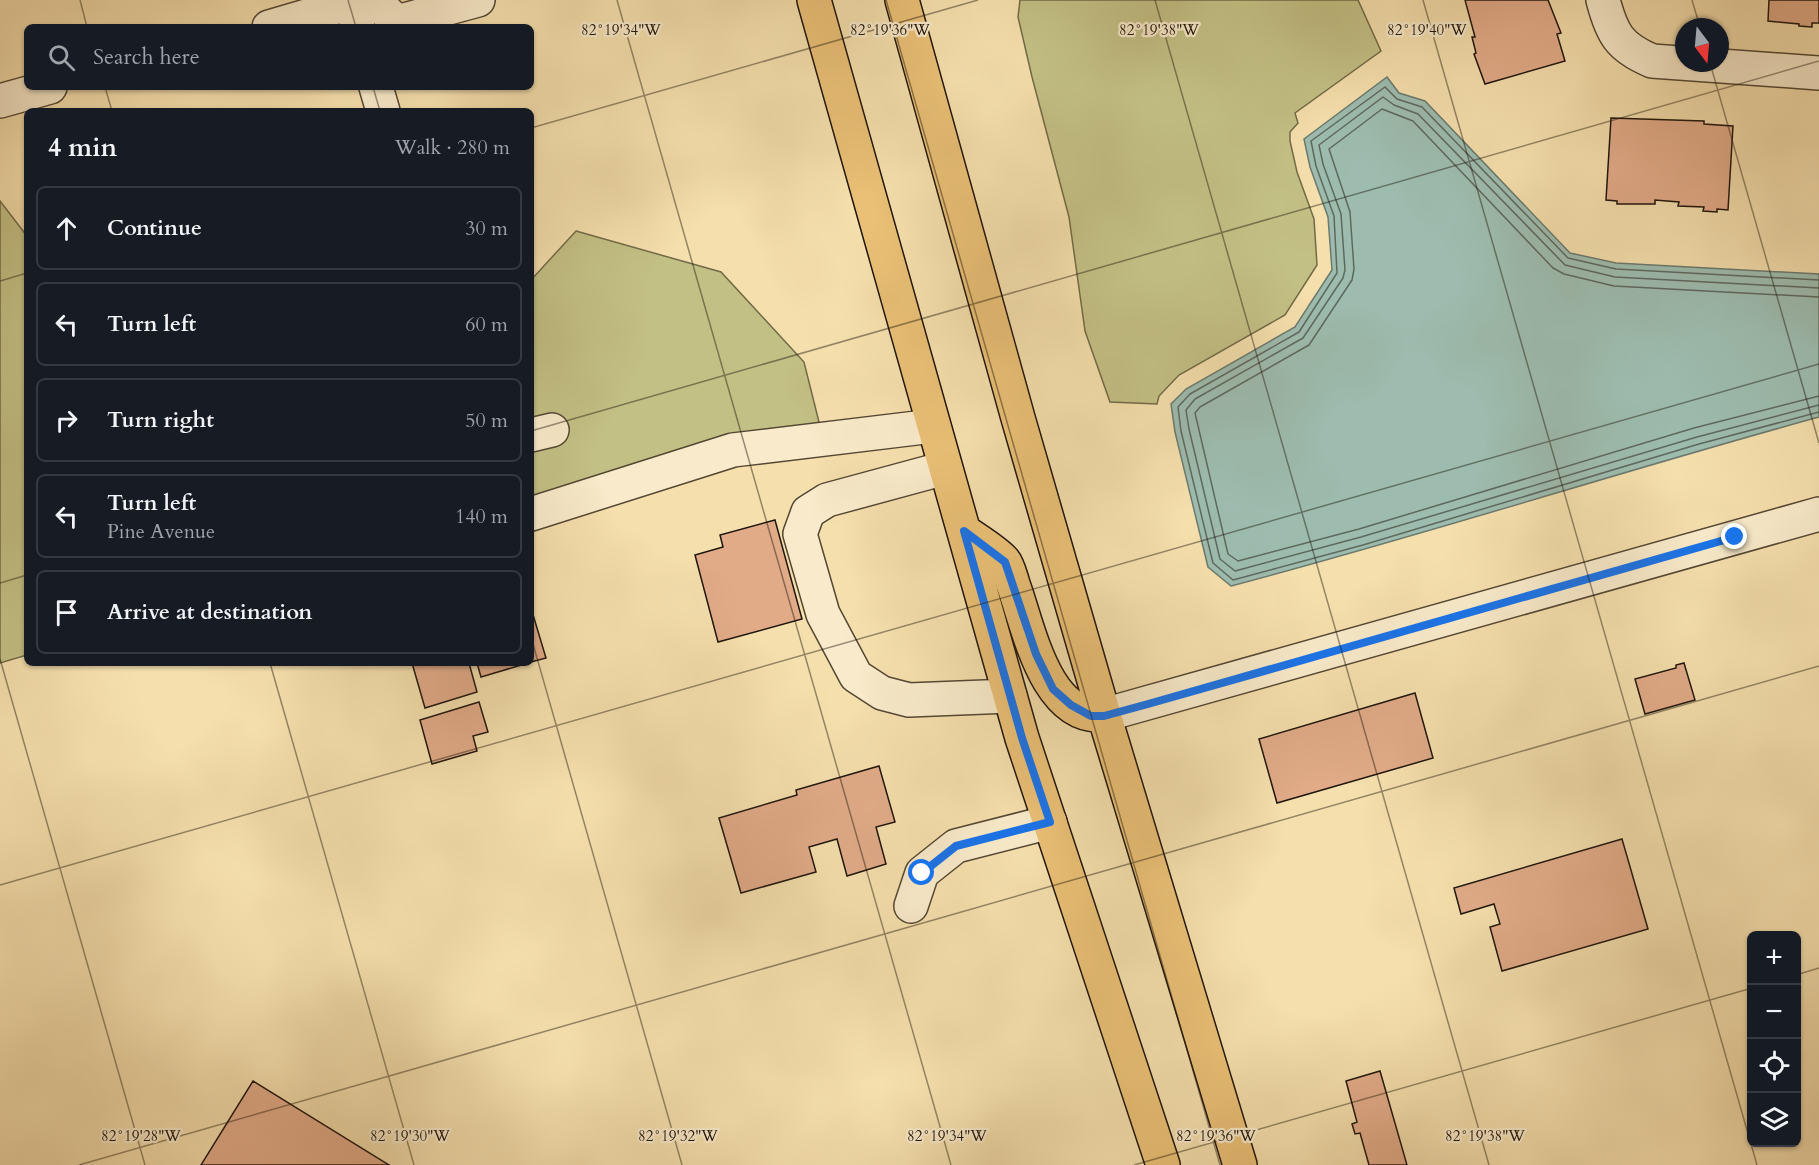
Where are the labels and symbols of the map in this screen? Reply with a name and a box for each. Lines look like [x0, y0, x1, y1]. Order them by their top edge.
north arrow [1675, 18, 1729, 72]
text: 82°19'34"W [581, 20, 661, 40]
text: 82°19'36"W [850, 20, 930, 40]
text: 82°19'38"W [1119, 20, 1199, 40]
text: 82°19'40"W [1387, 20, 1467, 40]
route end [1721, 523, 1747, 549]
route start [908, 859, 934, 885]
text: 82°19'28"W [101, 1126, 181, 1146]
text: 82°19'30"W [370, 1126, 450, 1146]
text: 82°19'32"W [638, 1126, 718, 1146]
text: 82°19'34"W [907, 1126, 987, 1146]
text: 82°19'36"W [1176, 1126, 1256, 1146]
text: 82°19'38"W [1445, 1126, 1525, 1146]

